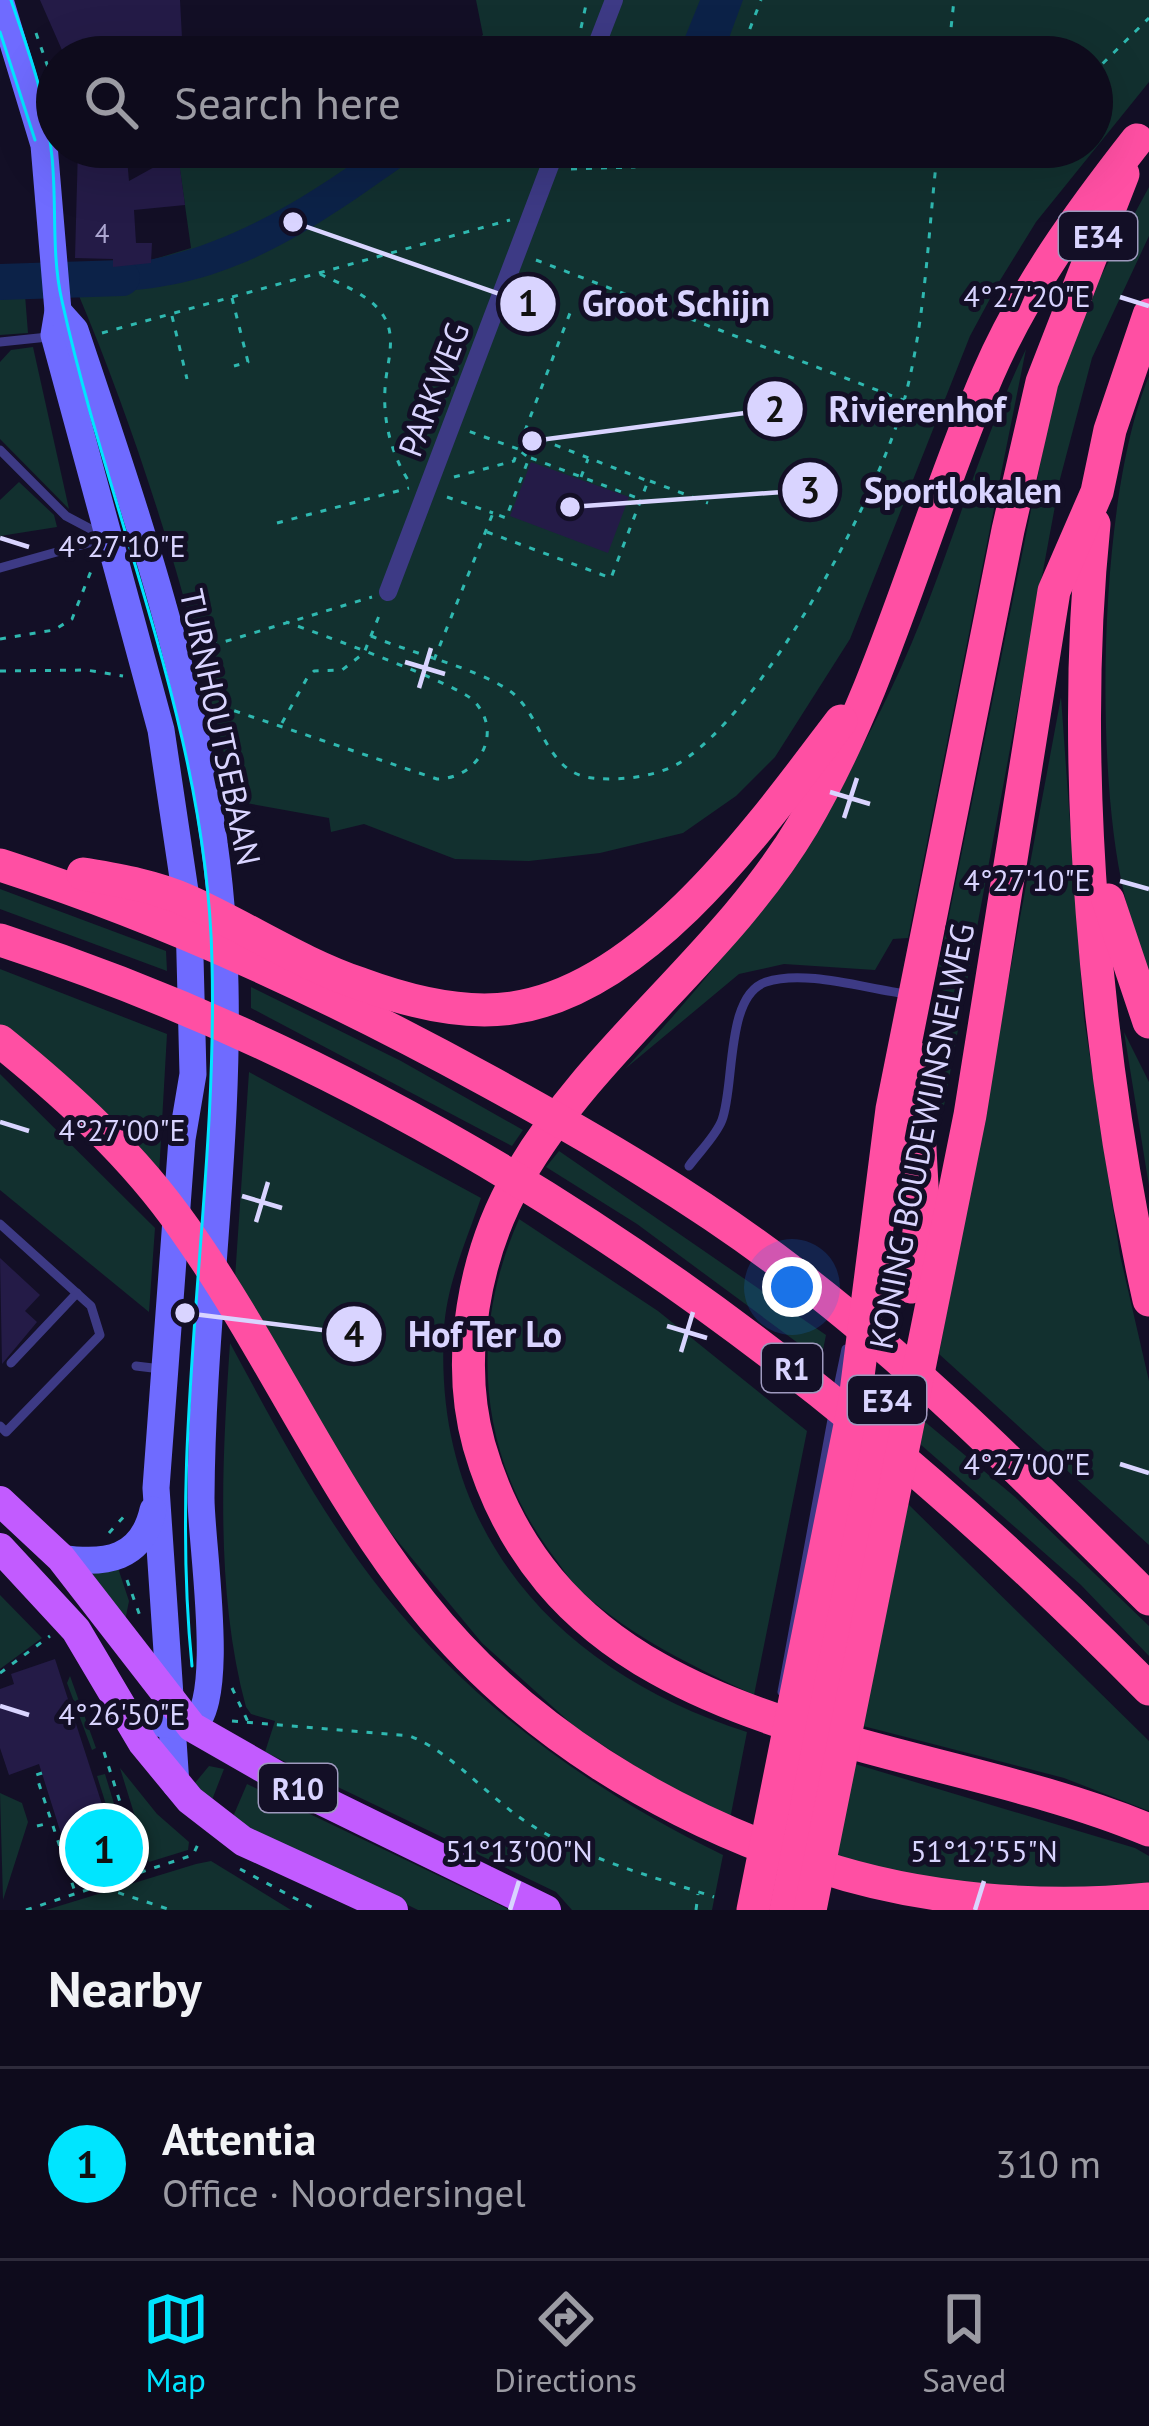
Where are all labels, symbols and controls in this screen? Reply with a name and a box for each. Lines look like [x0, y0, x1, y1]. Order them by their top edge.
search box [36, 36, 1113, 168]
icon: search [78, 69, 144, 135]
text: Search here [174, 73, 401, 131]
road number: E34 [1059, 212, 1137, 260]
house number: 4 [95, 216, 110, 250]
callout: Groot Schijn [498, 268, 794, 340]
text: 4°27'20"E [963, 276, 1091, 315]
text: 1 [518, 279, 538, 326]
text: Groot Schijn [582, 279, 770, 326]
street label: PARKWEG [388, 316, 478, 462]
callout: Rivierenhof [745, 373, 1030, 445]
text: 2 [765, 385, 785, 432]
text: Rivierenhof [828, 385, 1008, 432]
callout: Sportlokalen [780, 454, 1086, 526]
text: 3 [800, 466, 820, 513]
text: Sportlokalen [864, 466, 1062, 513]
text: 4°27'10"E [58, 526, 186, 565]
street label: TURNHOUTSEBAAN [171, 585, 271, 869]
text: 4°27'10"E [963, 860, 1091, 899]
street label: KONING BOUDEWIJNSNELWEG [859, 919, 983, 1353]
text: 4°27'00"E [58, 1110, 186, 1149]
your location [762, 1257, 822, 1317]
callout: Hof Ter Lo [324, 1298, 587, 1370]
text: 4 [344, 1310, 364, 1357]
text: Hof Ter Lo [408, 1310, 562, 1357]
road number: R1 [762, 1344, 822, 1392]
road number: E34 [848, 1376, 926, 1424]
text: 4°27'00"E [963, 1444, 1091, 1483]
text: 4°26'50"E [58, 1694, 186, 1733]
road number: R10 [259, 1764, 337, 1812]
pin: 1 [65, 1803, 143, 1893]
text: 51°13'00"N [445, 1831, 593, 1870]
text: 51°12'55"N [910, 1831, 1058, 1870]
text: Nearby [48, 1955, 202, 2021]
text: Attentia [162, 2109, 316, 2167]
text: 1 [76, 2138, 98, 2189]
text: 310 m [995, 2138, 1101, 2189]
text: Office · Noordersingel [162, 2167, 526, 2218]
tab: Map [143, 2286, 209, 2401]
tab: Directions [494, 2286, 637, 2401]
tab: Saved [922, 2286, 1006, 2401]

